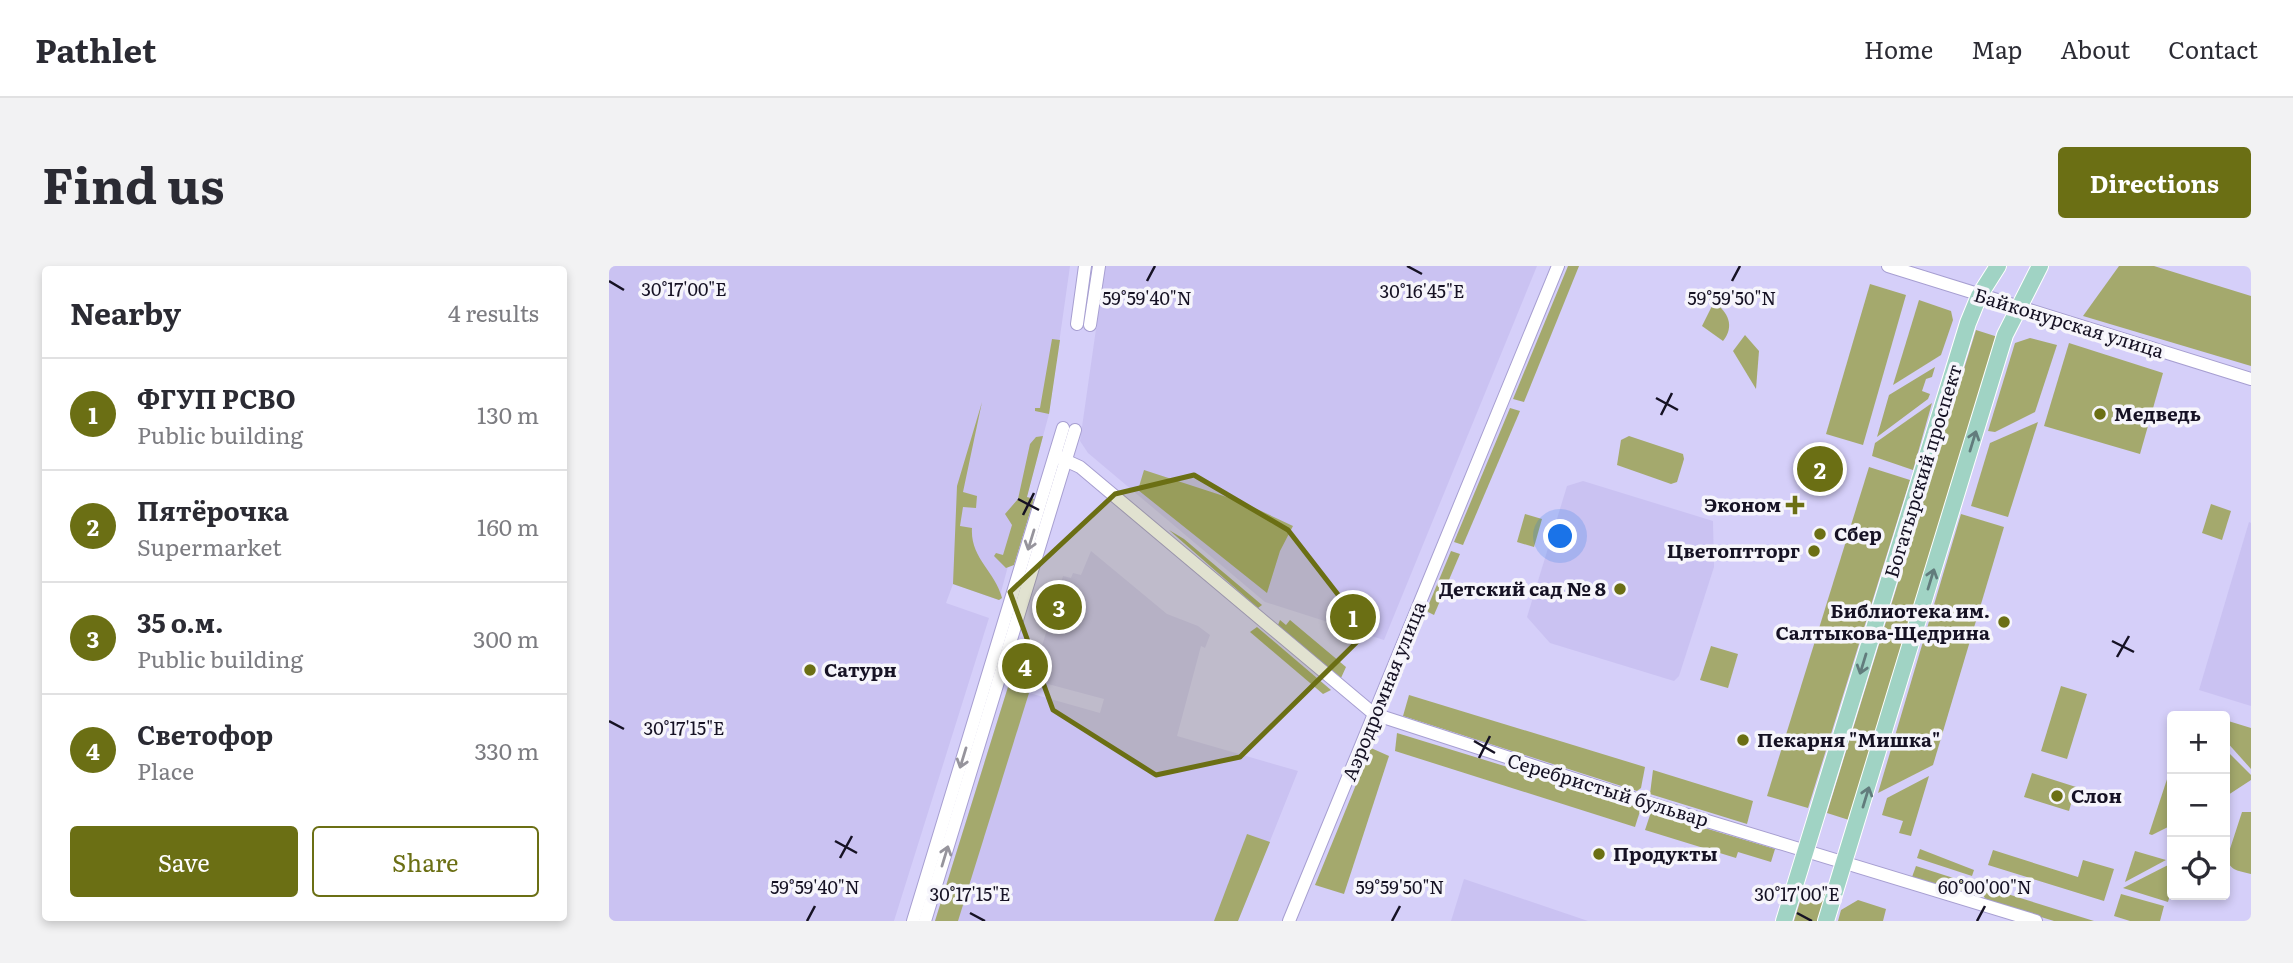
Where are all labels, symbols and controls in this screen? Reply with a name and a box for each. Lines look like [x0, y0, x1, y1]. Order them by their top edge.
text: Pathlet [35, 24, 156, 73]
text: Home [1864, 31, 1933, 66]
text: Map [1971, 31, 2022, 66]
text: About [2060, 31, 2130, 66]
text: Contact [2168, 31, 2258, 66]
text: Find us [42, 146, 225, 219]
button: Directions [2058, 147, 2251, 218]
text: 30°17'00"E [641, 275, 727, 302]
text: 30°16'45"E [1380, 277, 1464, 304]
street label: Байконурская улица [1971, 280, 2169, 365]
text: 59°59'40"N [1102, 284, 1192, 311]
text: 59°59'50"N [1688, 284, 1776, 311]
text: Nearby [70, 290, 181, 334]
text: 4 results [448, 295, 539, 329]
street label: Богатырский проспект [1876, 360, 1968, 581]
text: ФГУП РСВО [137, 378, 296, 417]
text: 1 [88, 397, 98, 431]
text: 130 m [477, 397, 539, 431]
place label: Медведь [2114, 399, 2201, 427]
marker: Медведь [2092, 406, 2108, 422]
text: Public building [137, 417, 303, 451]
one-way arrow [1967, 430, 1980, 452]
pin: 2 [1797, 443, 1843, 495]
text: Пятёрочка [137, 490, 289, 529]
place label: Эконом [1704, 490, 1781, 518]
marker: Эконом [1787, 497, 1803, 513]
text: 2 [87, 509, 99, 543]
text: 160 m [477, 509, 539, 543]
your location [1543, 519, 1577, 553]
place label: Сбер [1834, 519, 1882, 547]
marker: Сбер [1812, 526, 1828, 542]
text: Supermarket [137, 529, 281, 563]
one-way arrow [1023, 529, 1036, 551]
place label: Цветоптторг [1667, 536, 1800, 564]
marker: Цветоптторг [1806, 543, 1822, 559]
one-way arrow [1925, 568, 1938, 590]
place label: Детский сад № 8 [1439, 574, 1606, 602]
pin: 3 [1036, 581, 1082, 633]
marker: Детский сад № 8 [1612, 581, 1628, 597]
pin: 1 [1330, 591, 1376, 643]
street label: Аэродромная улица [1334, 596, 1432, 785]
place label: Библиотека им. Салтыкова-Щедрина [1775, 596, 1990, 646]
text: 35 о.м. [137, 602, 224, 641]
marker: Библиотека им. Салтыкова-Щедрина [1996, 614, 2012, 630]
text: 3 [87, 621, 99, 655]
text: 300 m [473, 621, 539, 655]
pin: 4 [1002, 640, 1048, 692]
text: Public building [137, 641, 303, 675]
one-way arrow [1855, 653, 1868, 675]
place label: Сатурн [824, 655, 897, 683]
marker: Сатурн [802, 662, 818, 678]
map controls [2167, 711, 2230, 900]
button: + [2167, 711, 2230, 774]
text: Светофор [137, 714, 273, 753]
text: 30°17'15"E [643, 714, 725, 741]
place label: Пекарня "Мишка" [1757, 725, 1940, 753]
marker: Пекарня "Мишка" [1735, 732, 1751, 748]
text: 4 [86, 733, 100, 767]
text: 330 m [475, 733, 539, 767]
street label: Серебристый бульвар [1504, 745, 1712, 833]
one-way arrow [956, 747, 969, 769]
text: Place [137, 753, 194, 787]
button: − [2167, 774, 2230, 837]
place label: Слон [2071, 781, 2122, 809]
one-way arrow [1860, 786, 1873, 808]
marker: Слон [2049, 788, 2065, 804]
button: Save [70, 826, 298, 897]
button: Share [312, 826, 539, 897]
button: locate [2167, 837, 2230, 900]
place label: Продукты [1613, 839, 1718, 867]
one-way arrow [940, 845, 953, 867]
marker: Продукты [1591, 846, 1607, 862]
text: 59°59'40"N [770, 873, 860, 900]
text: 59°59'50"N [1356, 873, 1444, 900]
text: 60°00'00"N [1938, 873, 2032, 900]
text: 30°17'15"E [929, 880, 1011, 907]
text: 30°17'00"E [1754, 880, 1840, 907]

